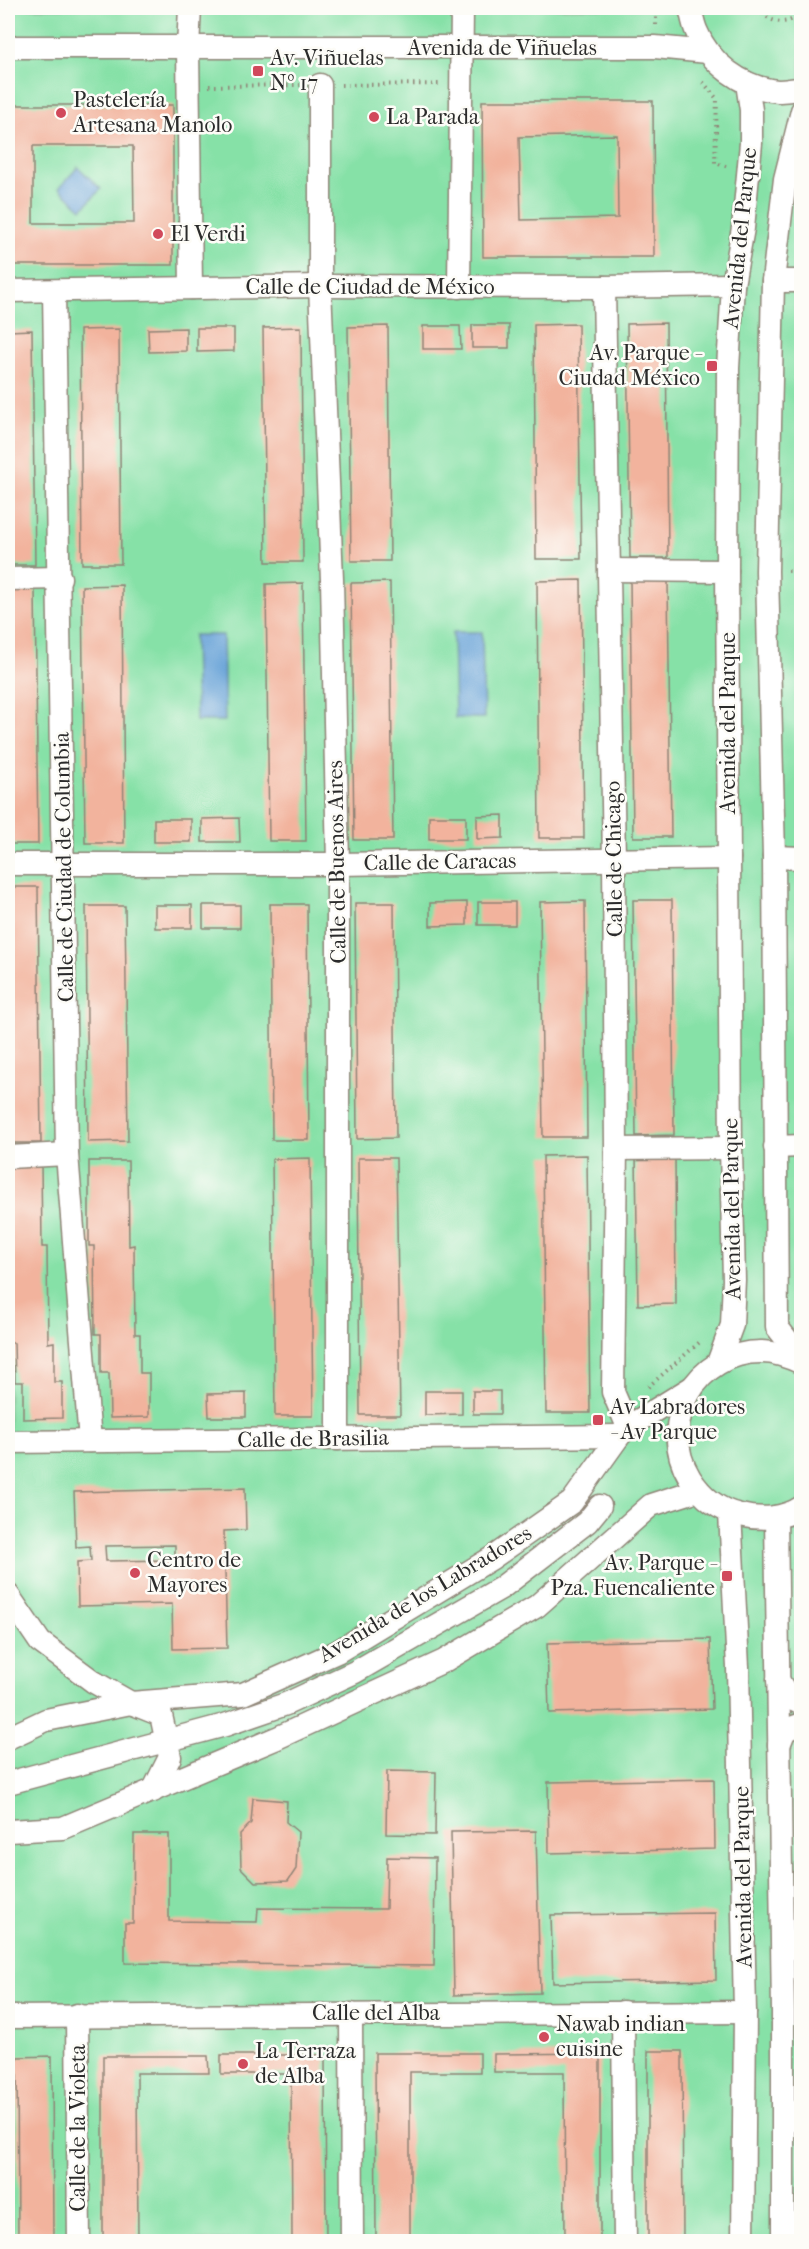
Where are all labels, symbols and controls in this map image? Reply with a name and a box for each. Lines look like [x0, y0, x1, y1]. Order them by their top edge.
street label: Avenida de Viñuelas [406, 35, 597, 61]
place label: Av. Viñuelas Nº 17 [269, 45, 384, 96]
marker: Av. Viñuelas Nº 17 [251, 64, 265, 78]
place label: Pastelería Artesana Manolo [72, 87, 232, 138]
place label: La Parada [386, 104, 480, 130]
marker: Pastelería Artesana Manolo [54, 106, 68, 120]
marker: La Parada [367, 110, 381, 124]
street label: Avenida del Parque [717, 146, 762, 331]
place label: El Verdi [170, 221, 246, 247]
marker: El Verdi [151, 227, 165, 241]
street label: Calle de Ciudad de México [245, 274, 495, 300]
place label: Av. Parque - Ciudad México [559, 340, 703, 391]
marker: Av. Parque - Ciudad México [705, 359, 719, 373]
street label: Avenida del Parque [715, 632, 741, 815]
street label: Calle de Ciudad de Columbia [49, 731, 79, 1002]
street label: Calle de Buenos Aires [322, 760, 352, 964]
street label: Calle de Chicago [600, 781, 628, 937]
street label: Calle de Caracas [363, 848, 517, 876]
street label: Avenida del Parque [717, 1118, 747, 1301]
place label: Av Labradores - Av Parque [609, 1394, 745, 1445]
marker: Av Labradores - Av Parque [591, 1413, 605, 1427]
street label: Calle de Brasilia [237, 1425, 390, 1453]
street label: Avenida de los Labradores [313, 1520, 536, 1669]
place label: Centro de Mayores [147, 1547, 241, 1598]
place label: Av. Parque - Pza. Fuencaliente [550, 1550, 718, 1601]
marker: Centro de Mayores [128, 1566, 142, 1580]
marker: Av. Parque - Pza. Fuencaliente [720, 1569, 734, 1583]
street label: Avenida del Parque [728, 1786, 758, 1969]
street label: Calle del Alba [312, 2000, 441, 2026]
place label: Nawab indian cuisine [556, 2011, 685, 2062]
marker: Nawab indian cuisine [537, 2030, 551, 2044]
place label: La Terraza de Alba [255, 2038, 357, 2089]
street label: Calle de la Violeta [65, 2043, 91, 2212]
marker: La Terraza de Alba [236, 2057, 250, 2071]

